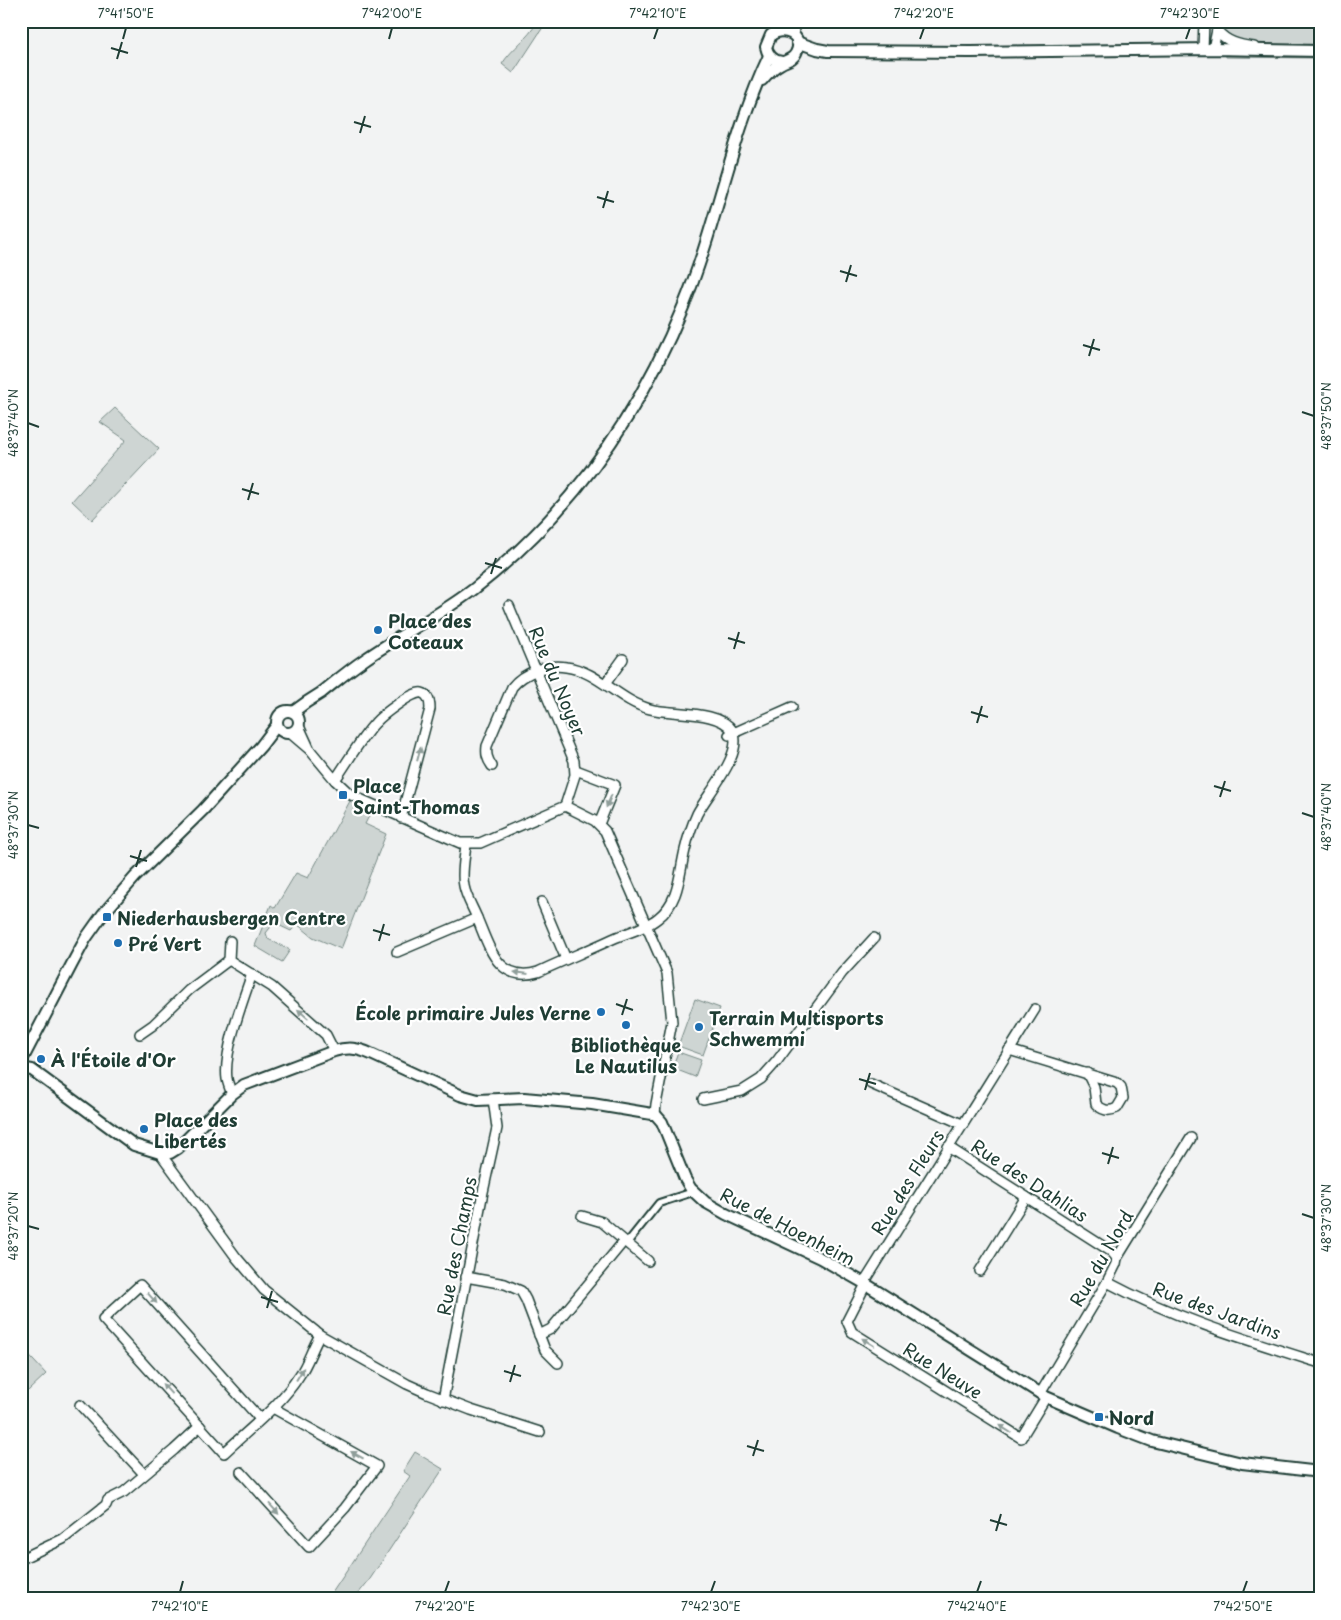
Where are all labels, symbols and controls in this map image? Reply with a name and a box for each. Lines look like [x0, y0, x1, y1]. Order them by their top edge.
text: 7°41'50"E [98, 4, 154, 22]
text: 7°42'00"E [362, 4, 422, 22]
text: 7°42'10"E [629, 4, 687, 22]
text: 7°42'20"E [894, 4, 954, 22]
text: 7°42'30"E [1160, 4, 1220, 22]
text: 48°37'50"N [1317, 382, 1335, 450]
text: 48°37'40"N [4, 389, 22, 457]
place label: Place des Coteaux [388, 607, 472, 655]
street label: Rue du Noyer [523, 622, 594, 741]
marker: Place des Coteaux [372, 624, 384, 636]
one-way arrow [415, 747, 423, 762]
place label: Place Saint-Thomas [353, 772, 480, 820]
text: 48°37'40"N [1317, 783, 1335, 851]
marker: Place Saint-Thomas [337, 789, 349, 801]
text: 48°37'30"N [4, 791, 22, 859]
one-way arrow [604, 794, 612, 808]
place label: Niederhausbergen Centre [117, 904, 346, 931]
marker: Niederhausbergen Centre [101, 911, 113, 923]
place label: Pré Vert [128, 930, 202, 957]
marker: Pré Vert [112, 937, 124, 949]
one-way arrow [512, 969, 528, 977]
place label: École primaire Jules Verne [355, 999, 591, 1026]
place label: Terrain Multisports Schwemmi [709, 1004, 884, 1052]
marker: École primaire Jules Verne [595, 1006, 607, 1018]
one-way arrow [298, 1008, 310, 1020]
marker: Bibliothèque Le Nautilus [620, 1019, 632, 1031]
marker: Terrain Multisports Schwemmi [693, 1021, 705, 1033]
place label: Bibliothèque Le Nautilus [571, 1031, 682, 1079]
place label: À l'Étoile d'Or [51, 1046, 177, 1073]
marker: À l'Étoile d'Or [35, 1053, 47, 1065]
place label: Place des Libertés [154, 1106, 238, 1154]
marker: Place des Libertés [138, 1123, 150, 1135]
street label: Rue des Fleurs [864, 1124, 950, 1240]
street label: Rue des Dahlias [966, 1132, 1094, 1228]
street label: Rue des Champs [429, 1174, 483, 1318]
street label: Rue de Hoenheim [716, 1180, 860, 1272]
text: 48°37'30"N [1317, 1184, 1335, 1252]
text: 48°37'20"N [4, 1192, 22, 1260]
street label: Rue du Nord [1062, 1205, 1140, 1311]
street label: Rue des Jardins [1149, 1274, 1285, 1346]
one-way arrow [146, 1292, 157, 1305]
street label: Rue Neuve [898, 1335, 988, 1405]
one-way arrow [861, 1337, 875, 1347]
one-way arrow [295, 1367, 304, 1380]
one-way arrow [161, 1384, 173, 1396]
place label: Nord [1109, 1404, 1154, 1431]
marker: Nord [1093, 1411, 1105, 1423]
one-way arrow [999, 1424, 1012, 1433]
one-way arrow [350, 1451, 364, 1459]
one-way arrow [268, 1502, 280, 1514]
text: 7°42'10"E [151, 1597, 209, 1615]
text: 7°42'20"E [415, 1597, 475, 1615]
text: 7°42'30"E [681, 1597, 741, 1615]
text: 7°42'40"E [947, 1597, 1007, 1615]
text: 7°42'50"E [1213, 1597, 1273, 1615]

